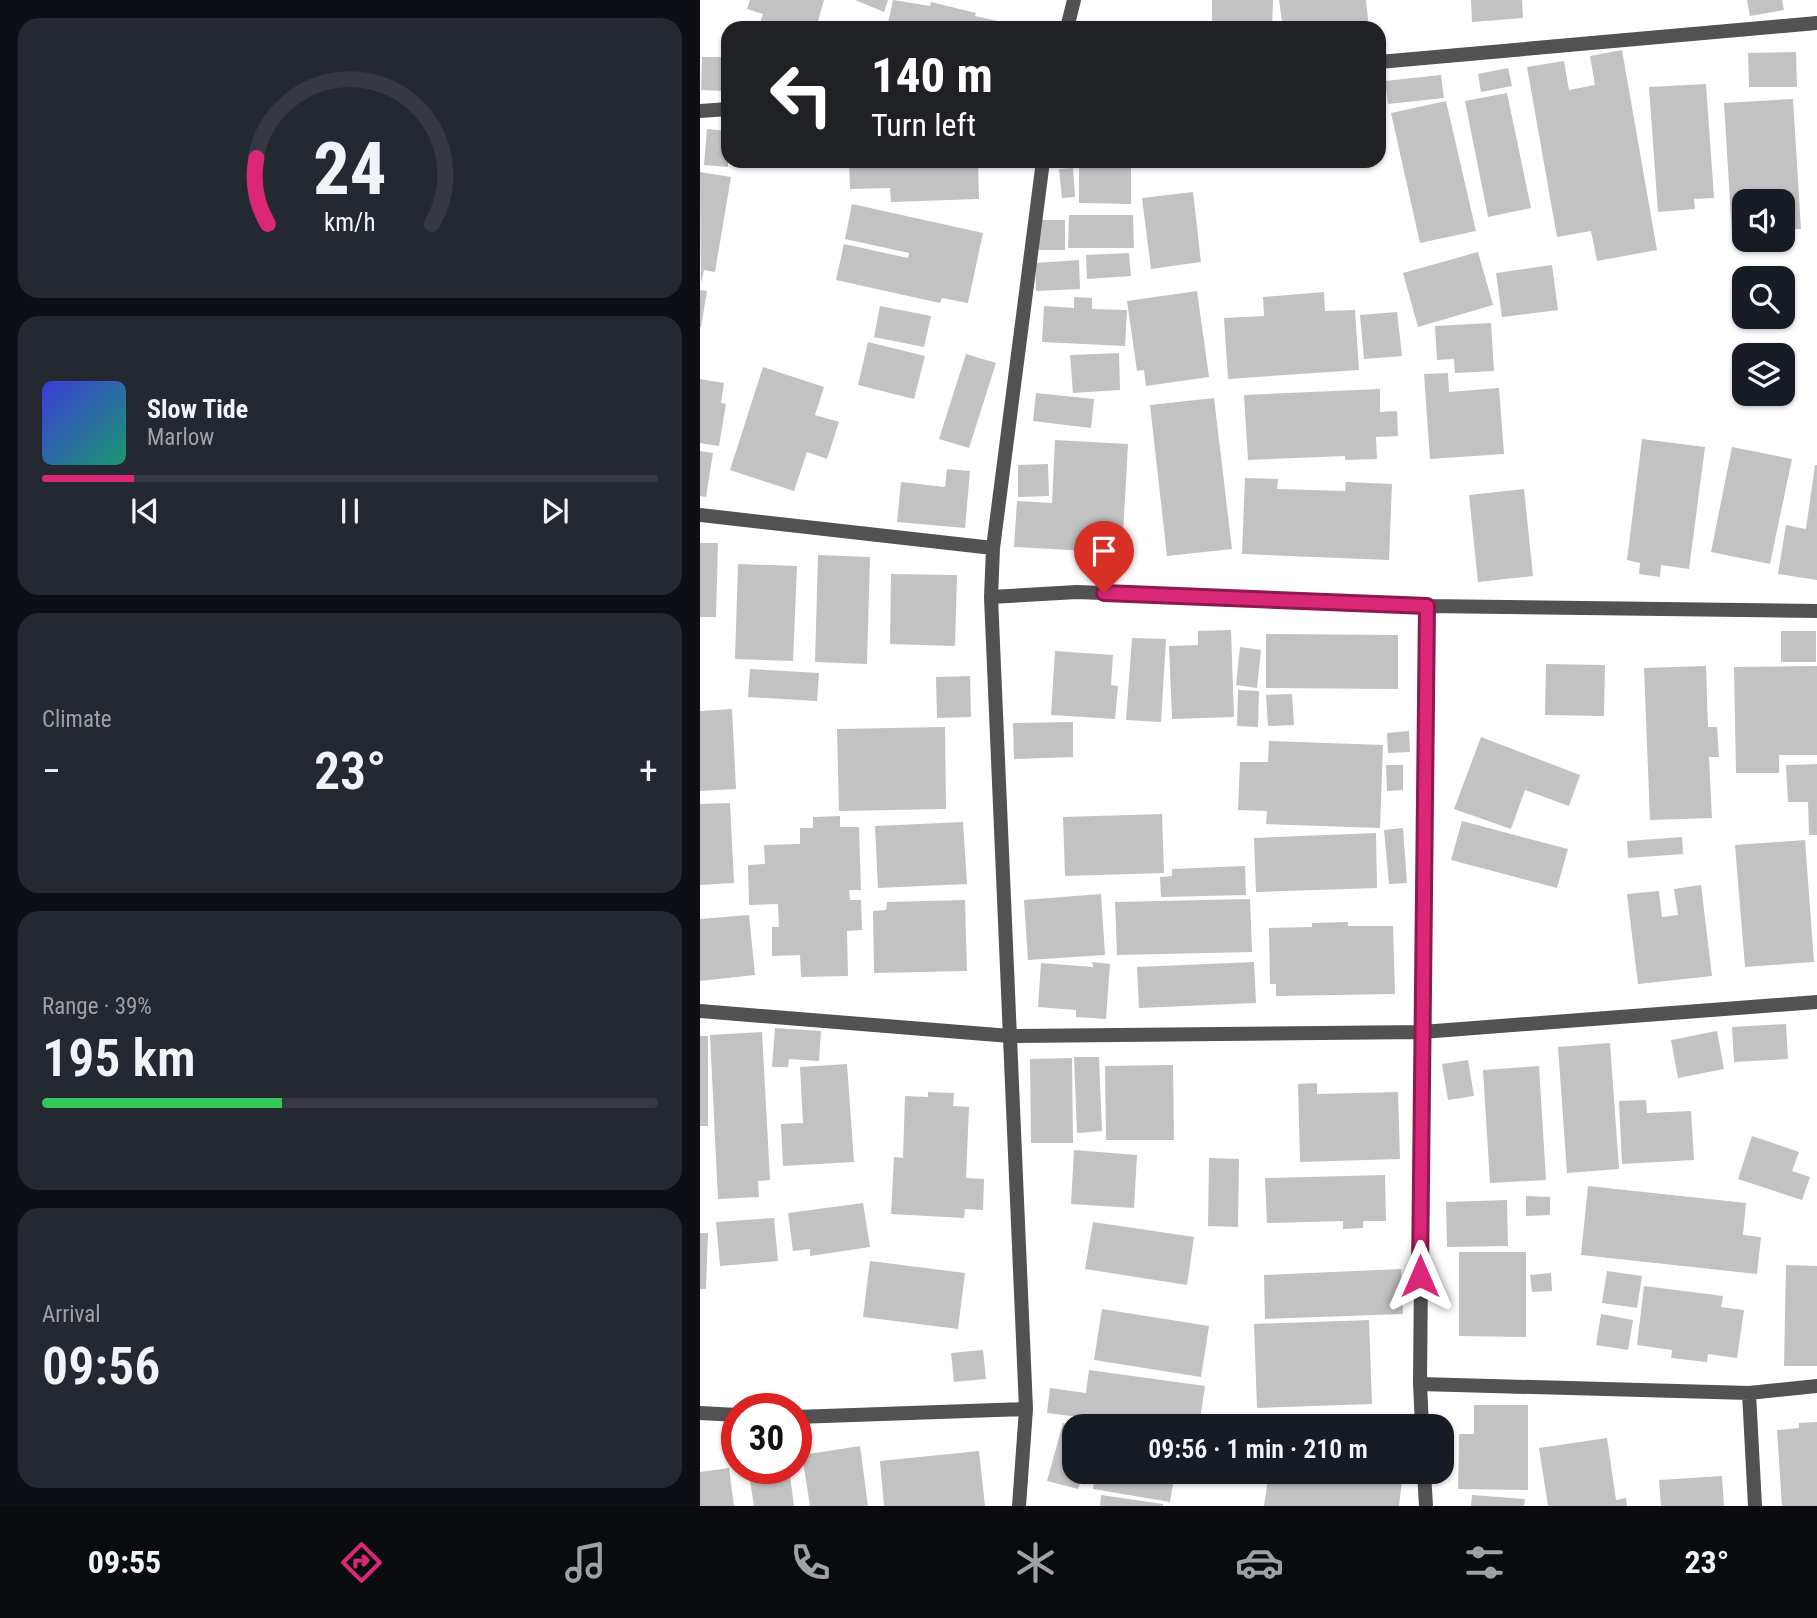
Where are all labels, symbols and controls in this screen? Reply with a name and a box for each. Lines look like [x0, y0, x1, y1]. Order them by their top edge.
text: 140 m [871, 47, 993, 104]
icon: left [756, 49, 847, 140]
text: Turn left [871, 106, 976, 144]
text: 24 [313, 126, 387, 212]
map controls [1732, 189, 1795, 406]
button: sound [1732, 189, 1795, 252]
text: km/h [324, 208, 376, 237]
button: search [1732, 266, 1795, 329]
button: layers [1732, 343, 1795, 406]
text: Slow Tide [147, 394, 248, 424]
text: Marlow [147, 424, 214, 451]
icon: previous [126, 492, 164, 530]
icon: pause [331, 492, 369, 530]
icon: next [536, 492, 574, 530]
pin [1074, 521, 1134, 593]
icon: arrive [1085, 532, 1123, 570]
text: Climate [42, 706, 112, 733]
text: 23° [314, 741, 386, 802]
text: − [42, 749, 61, 793]
text: + [639, 749, 658, 793]
text: Range · 39% [42, 993, 152, 1020]
text: 195 km [42, 1028, 196, 1089]
position arrow [1383, 1239, 1457, 1313]
text: Arrival [42, 1301, 101, 1328]
text: 09:56 [42, 1336, 160, 1397]
speed limit sign: 30 [721, 1393, 812, 1484]
text: 09:56 · 1 min · 210 m [1148, 1434, 1368, 1464]
icon: directions [337, 1538, 386, 1587]
icon: music [561, 1538, 610, 1587]
icon: phone [786, 1538, 835, 1587]
icon: climate [1011, 1538, 1060, 1587]
icon: car [1235, 1538, 1284, 1587]
icon: filters [1460, 1538, 1509, 1587]
text: 09:55 [88, 1543, 161, 1581]
text: 23° [1684, 1543, 1729, 1581]

